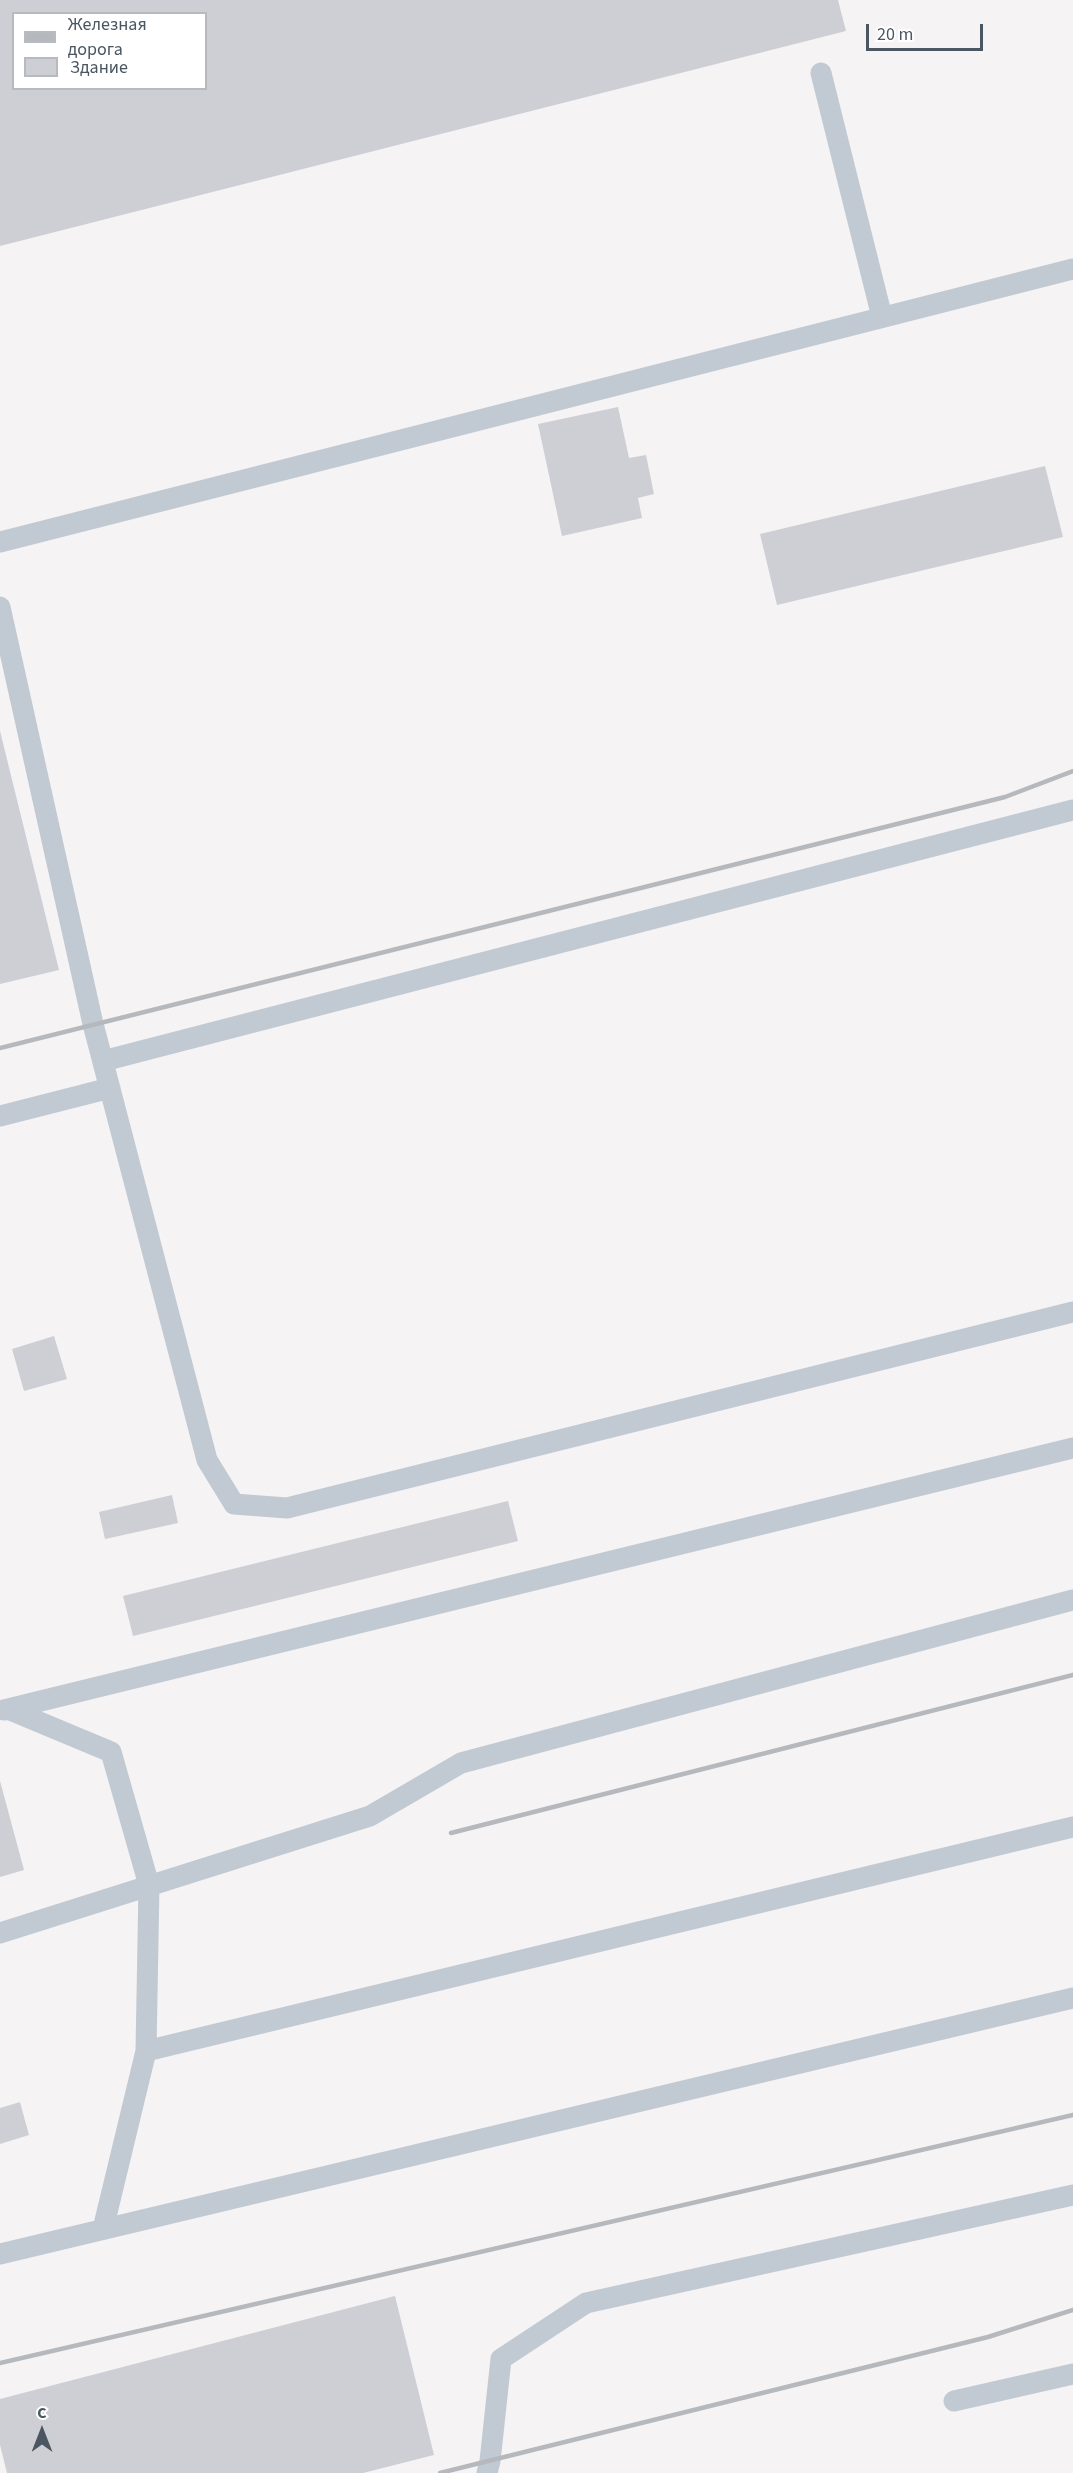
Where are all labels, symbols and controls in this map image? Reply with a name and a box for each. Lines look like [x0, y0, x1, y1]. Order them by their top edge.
legend [12, 12, 207, 90]
text: Железная дорога [68, 12, 147, 62]
scale bar [869, 12, 986, 50]
text: 20 m [877, 22, 913, 47]
text: Здание [70, 55, 128, 80]
north arrow [12, 2401, 72, 2461]
text: С [37, 2402, 47, 2424]

